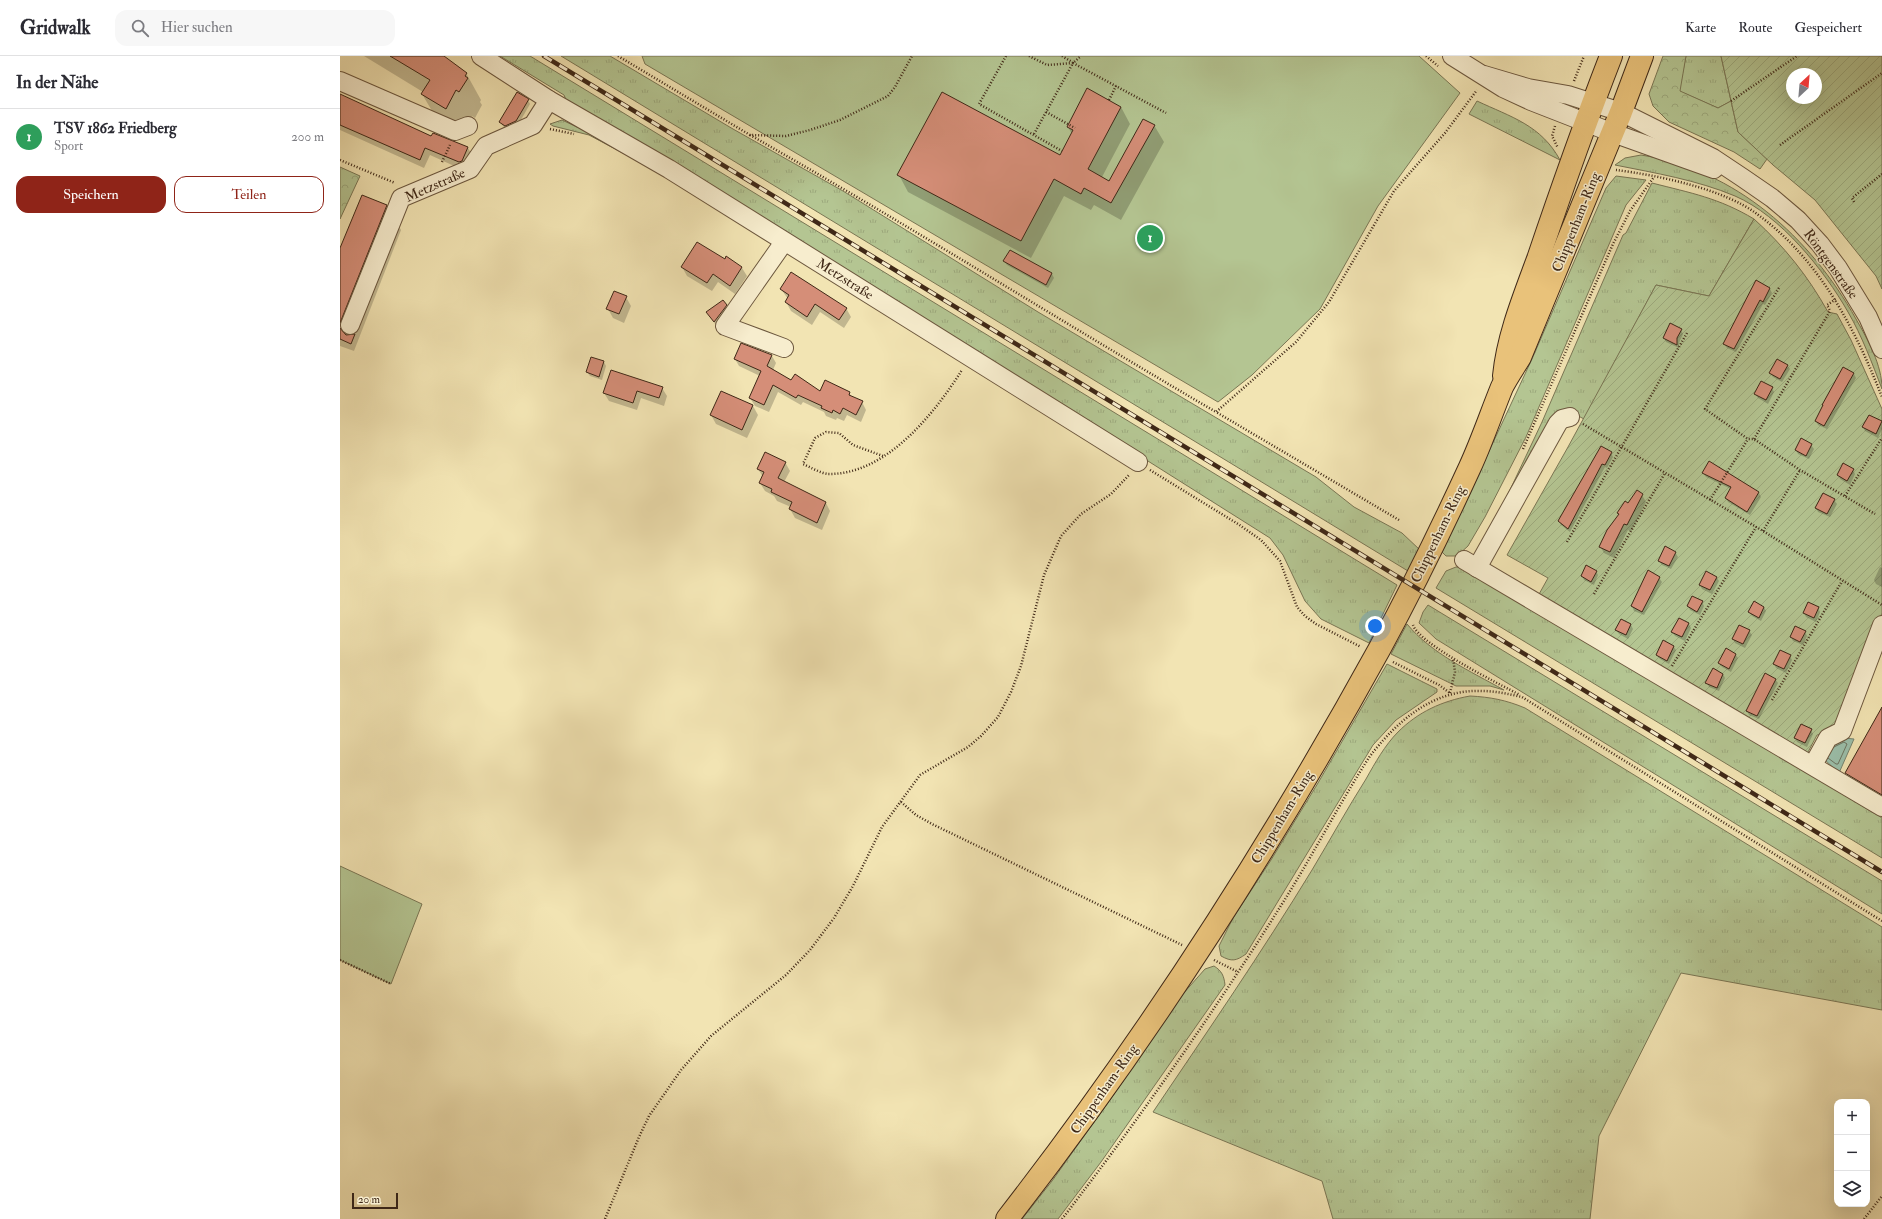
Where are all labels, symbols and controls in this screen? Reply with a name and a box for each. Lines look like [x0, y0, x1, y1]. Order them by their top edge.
search box [115, 10, 395, 46]
text: Gridwalk [20, 16, 91, 40]
icon: search [129, 17, 151, 39]
text: Hier suchen [161, 18, 233, 37]
text: Karte [1685, 19, 1716, 36]
text: Route [1738, 19, 1772, 36]
text: Gespeichert [1794, 19, 1862, 36]
north arrow [1786, 68, 1822, 104]
text: In der Nähe [16, 72, 98, 93]
text: TSV 1862 Friedberg [54, 119, 177, 138]
text: 1 [27, 129, 31, 145]
text: 200 m [291, 129, 324, 145]
text: Sport [54, 138, 83, 154]
street label: Metzstraße [402, 164, 468, 206]
street label: Chippenham-Ring [1548, 169, 1605, 275]
button: Speichern [16, 176, 166, 213]
button: Teilen [174, 176, 324, 213]
pin: 1 [1137, 223, 1163, 253]
street label: Röntgenstraße [1800, 226, 1862, 302]
street label: Metzstraße [813, 255, 877, 303]
street label: Chippenham-Ring [1407, 482, 1470, 586]
your location [1365, 616, 1385, 636]
street label: Chippenham-Ring [1247, 766, 1318, 867]
street label: Chippenham-Ring [1067, 1040, 1143, 1138]
map controls [1834, 1099, 1870, 1207]
button: + [1834, 1099, 1870, 1135]
button: − [1834, 1135, 1870, 1171]
button: layers [1834, 1171, 1870, 1207]
scale bar [352, 1191, 398, 1210]
text: 20 m [358, 1193, 380, 1206]

